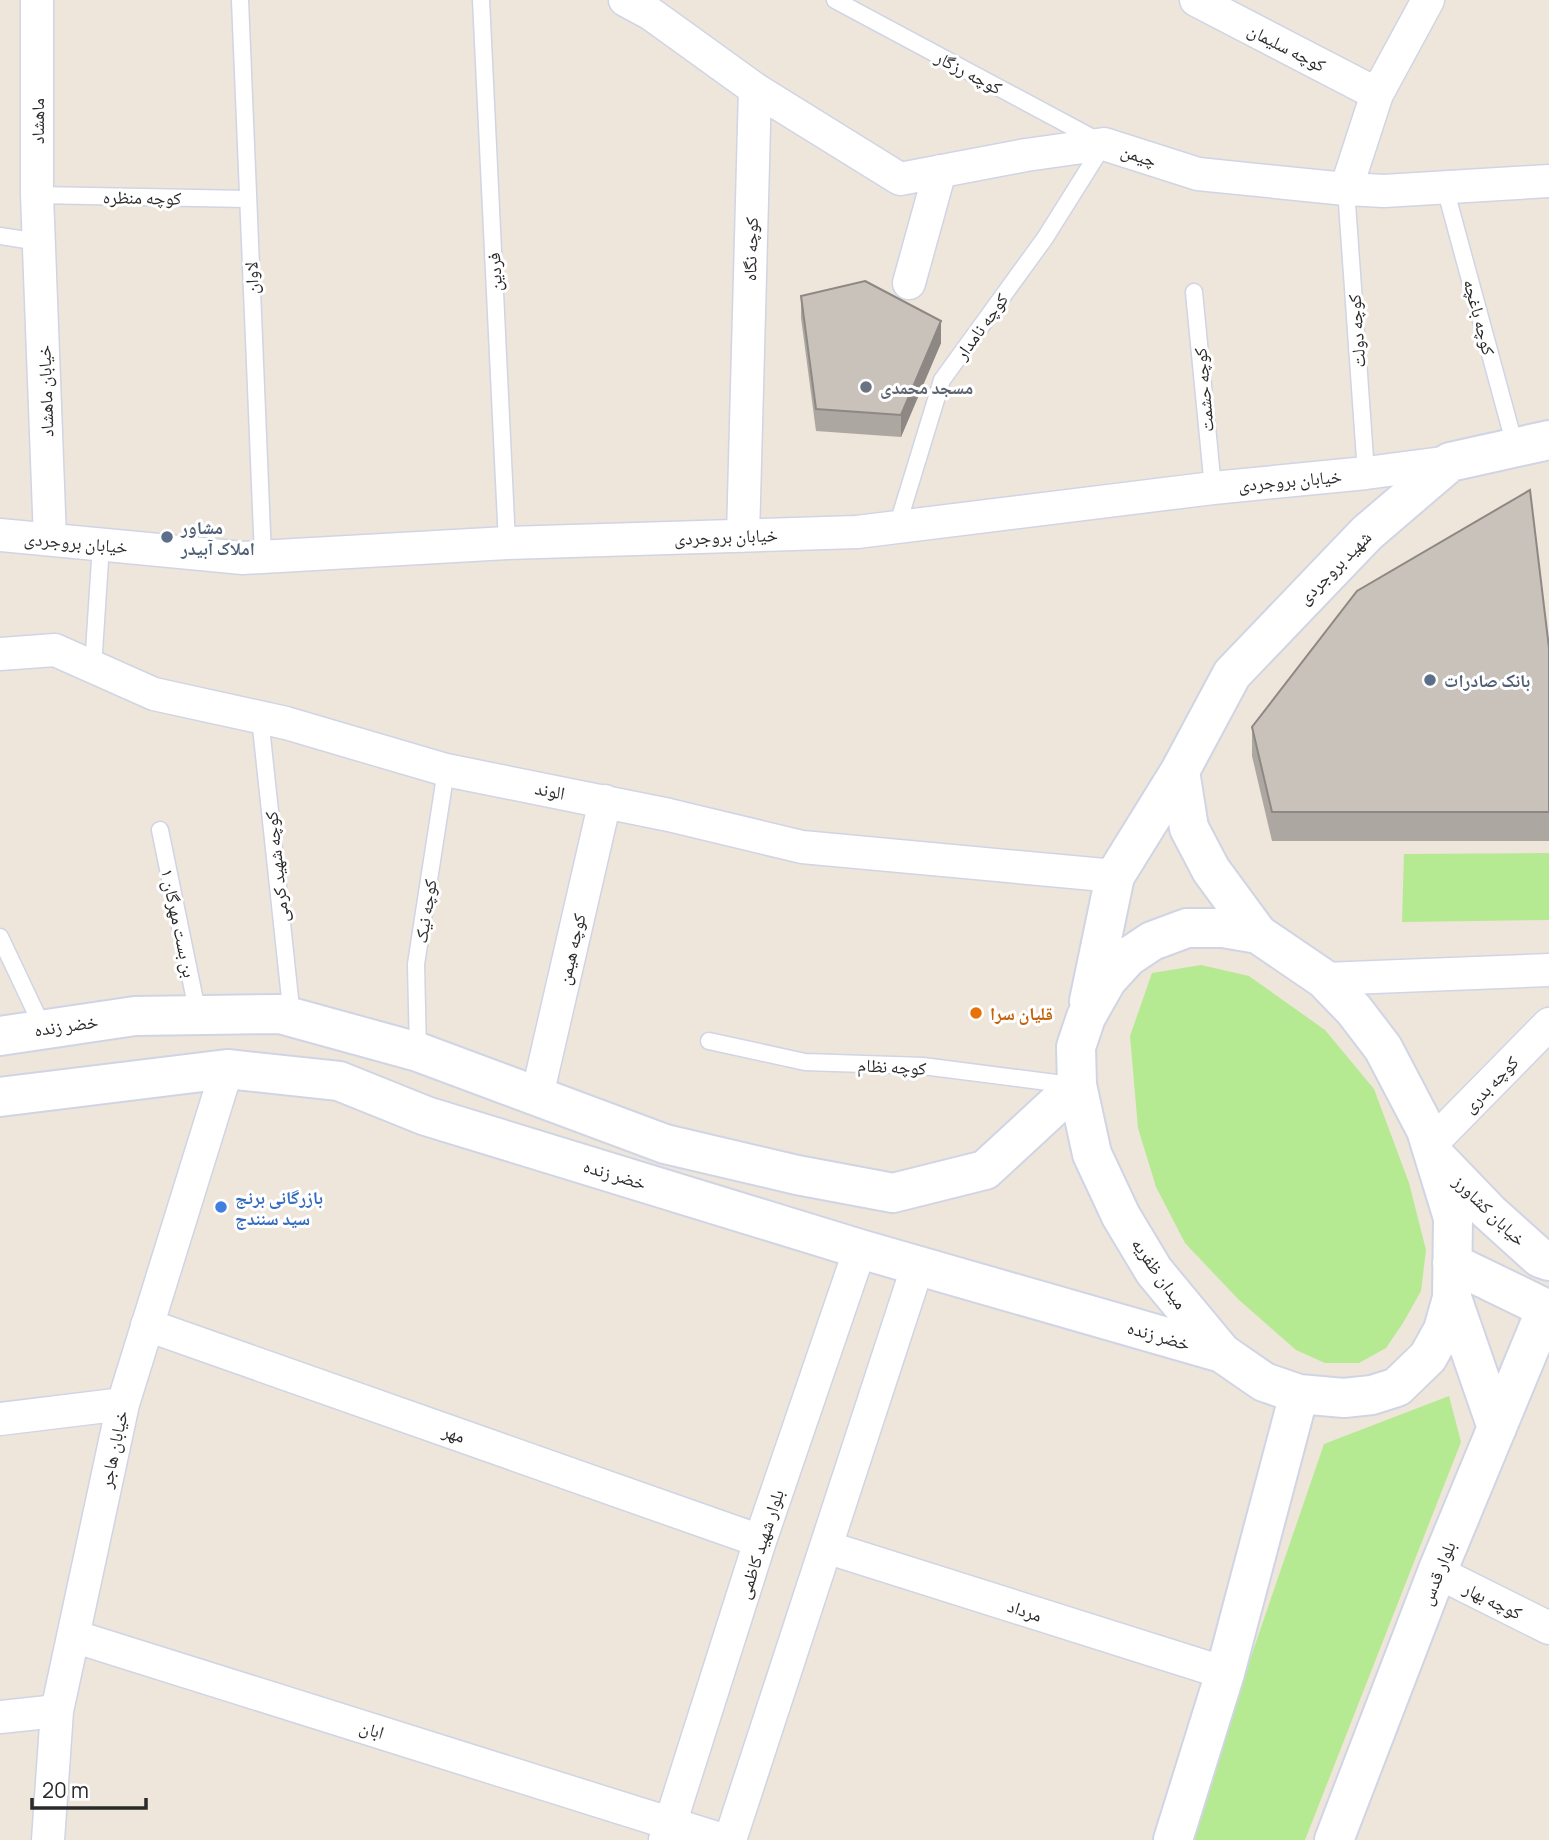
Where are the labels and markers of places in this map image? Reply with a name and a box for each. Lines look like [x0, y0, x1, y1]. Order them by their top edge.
place label: مسجد محمدی [880, 375, 973, 399]
marker: مسجد محمدی [858, 379, 874, 395]
place label: مشاور املاک آبیدر [180, 515, 255, 560]
marker: مشاور املاک آبیدر [159, 529, 175, 545]
place label: بانک صادرات [1444, 668, 1530, 692]
marker: بانک صادرات [1422, 672, 1438, 688]
place label: قلیان سرا [990, 1001, 1053, 1025]
marker: قلیان سرا [968, 1005, 984, 1021]
place label: بازرگانی برنج سید سنندج [235, 1185, 323, 1230]
marker: بازرگانی برنج سید سنندج [213, 1199, 229, 1215]

